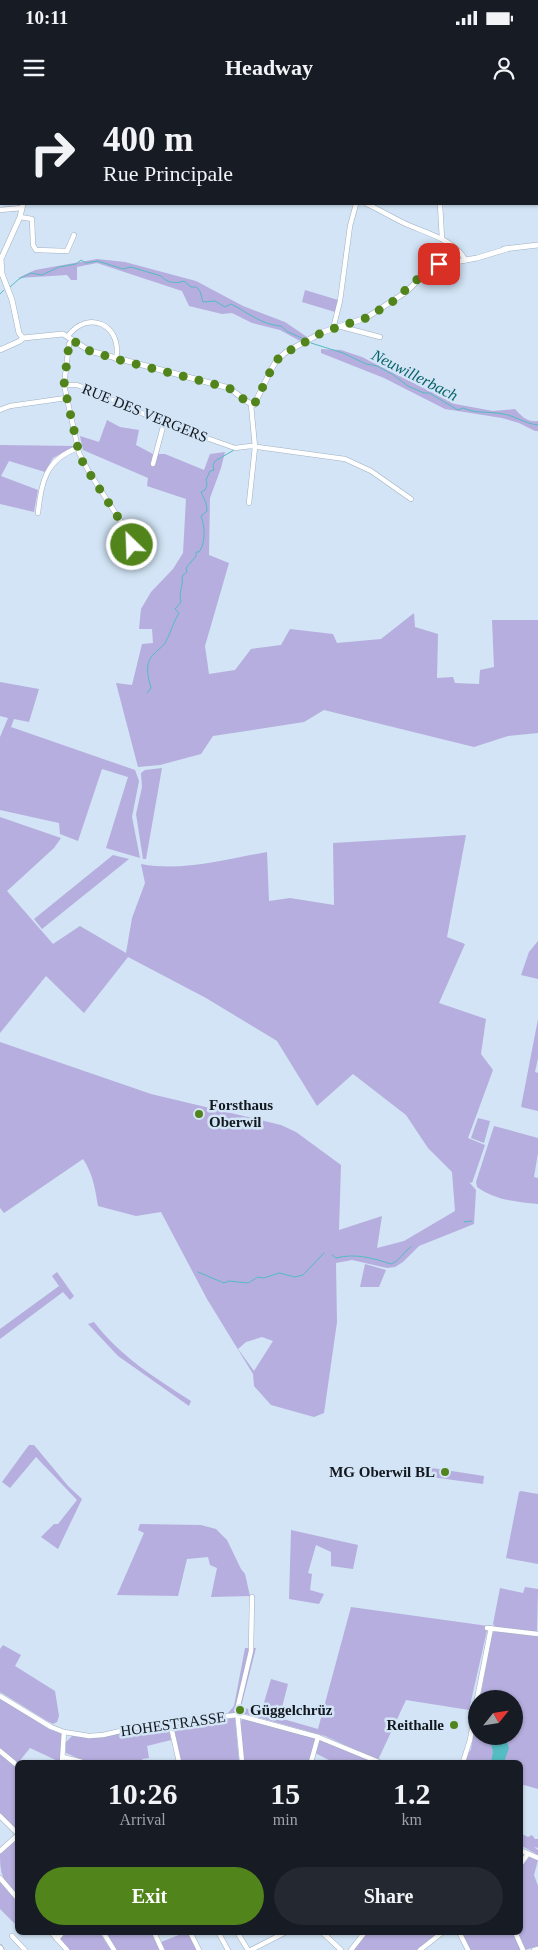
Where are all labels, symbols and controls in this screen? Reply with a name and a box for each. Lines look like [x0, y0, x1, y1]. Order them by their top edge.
text: 10:11 [25, 7, 68, 28]
icon: menu [20, 54, 48, 82]
icon: person [490, 54, 518, 82]
text: Headway [225, 55, 313, 80]
icon: right [20, 120, 85, 185]
text: 400 m [103, 120, 193, 159]
text: Rue Principale [103, 161, 233, 186]
pin [418, 243, 460, 285]
icon: arrive [425, 250, 453, 278]
water label: Neuwillerbach [368, 346, 461, 404]
street label: RUE DES VERGERS [80, 380, 210, 446]
position arrow [105, 518, 157, 570]
place label: Forsthaus Oberwil [209, 1097, 273, 1130]
marker: Forsthaus Oberwil [193, 1108, 205, 1120]
place label: MG Oberwil BL [329, 1464, 435, 1480]
marker: MG Oberwil BL [439, 1466, 451, 1478]
north arrow [468, 1690, 522, 1745]
map controls [468, 1690, 523, 1745]
place label: Güggelchrüz [250, 1702, 333, 1718]
marker: Güggelchrüz [234, 1704, 246, 1716]
street label: HOHESTRASSE [119, 1709, 227, 1739]
place label: Reithalle [387, 1717, 444, 1733]
marker: Reithalle [448, 1719, 460, 1731]
text: 10:26 [108, 1777, 178, 1810]
text: 15 [270, 1777, 300, 1810]
text: 1.2 [393, 1777, 430, 1810]
text: Arrival [120, 1811, 166, 1828]
text: min [273, 1811, 298, 1828]
text: km [401, 1811, 422, 1828]
button: Exit [35, 1867, 264, 1925]
button: Share [274, 1867, 503, 1925]

